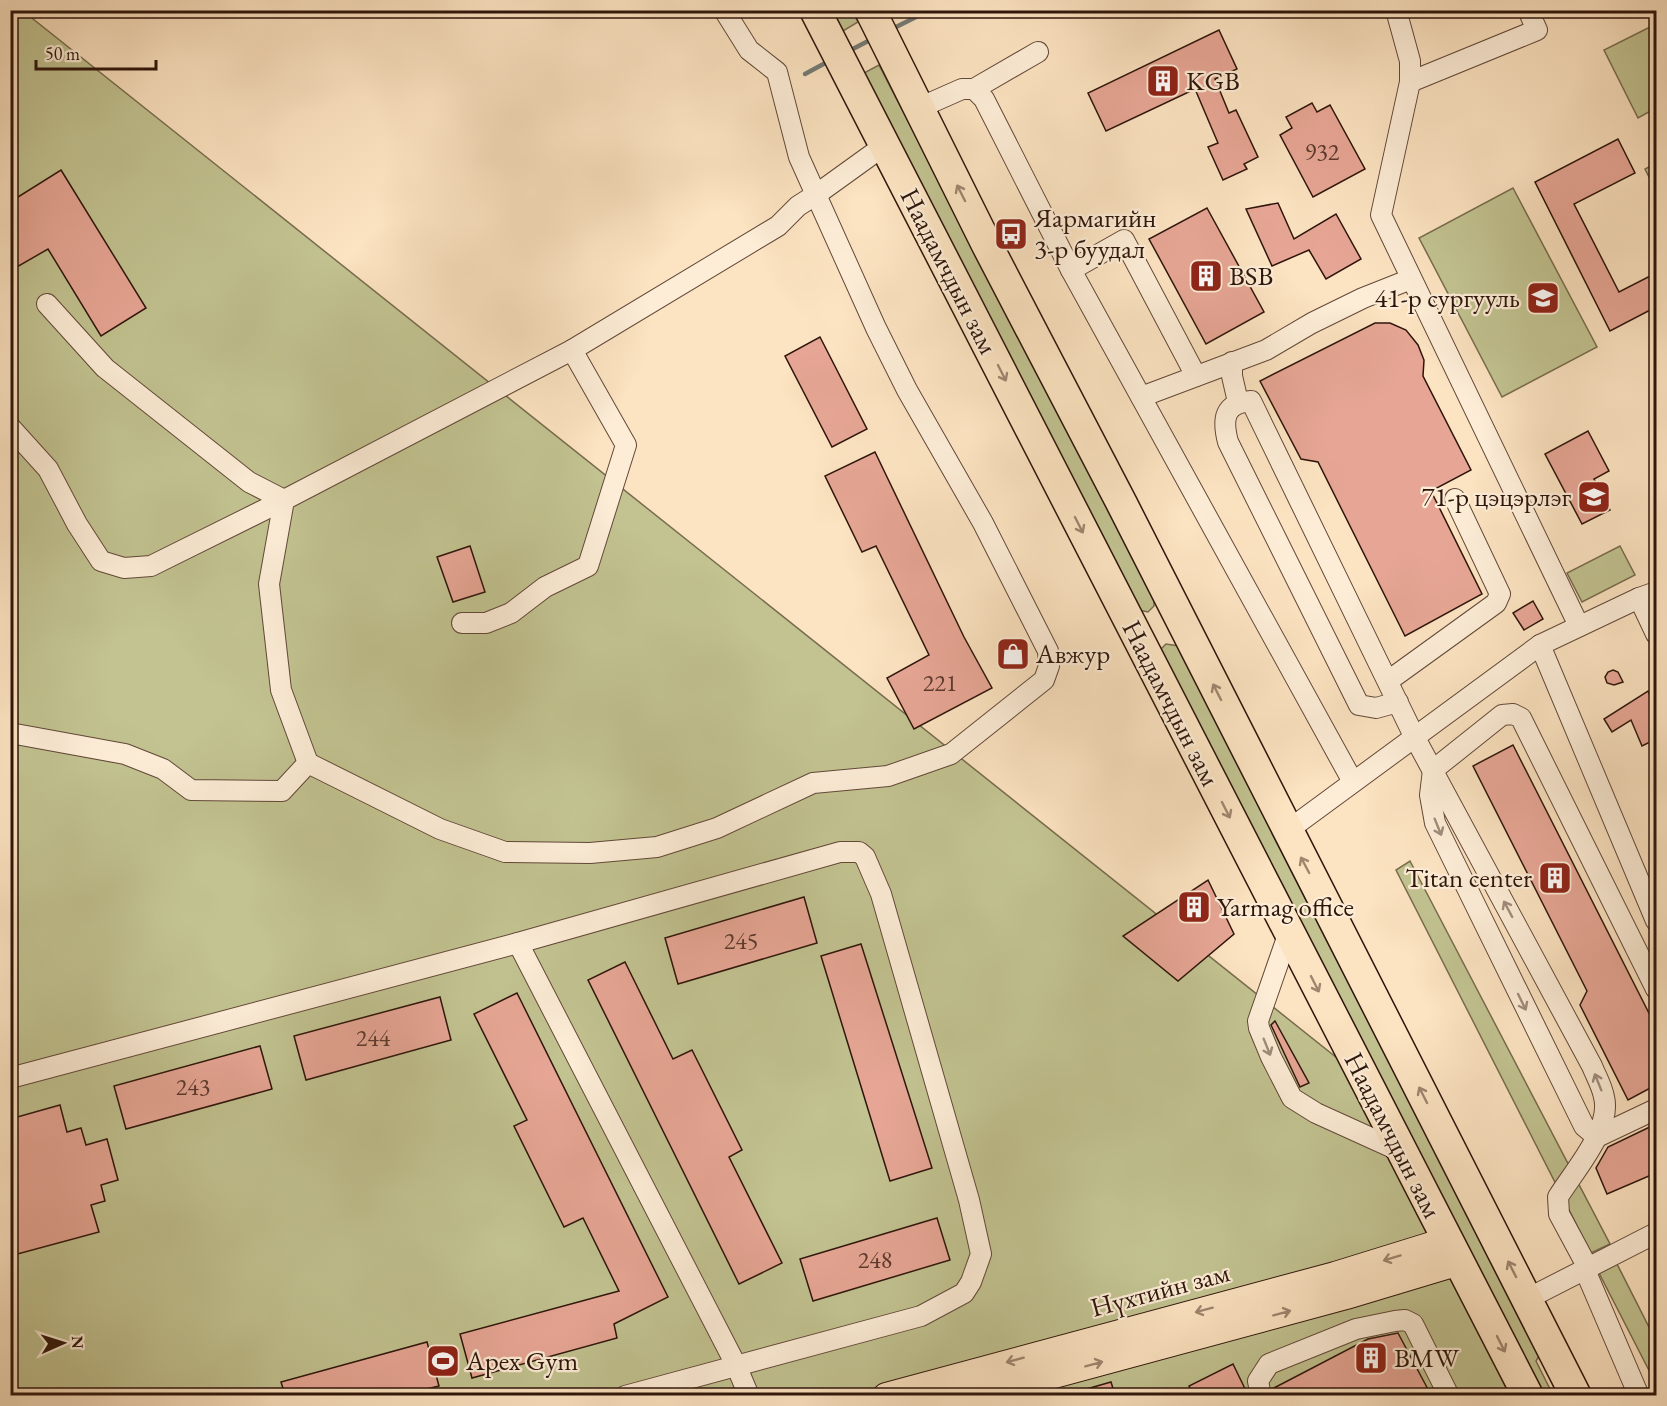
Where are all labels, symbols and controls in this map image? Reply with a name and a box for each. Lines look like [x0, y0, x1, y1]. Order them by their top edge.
scale bar [36, 33, 156, 71]
text: 50 m [45, 42, 80, 65]
building icon: KGB [1145, 63, 1181, 99]
place label: KGB [1186, 63, 1240, 98]
house number: 932 [1305, 136, 1340, 167]
street label: Наадамчдын зам [893, 182, 1006, 360]
one-way arrow [955, 184, 967, 202]
place label: Яармагийн 3-р буудал [1033, 200, 1156, 266]
bus stop icon: Яармагийн 3-р буудал [993, 216, 1029, 252]
building icon: BSB [1188, 258, 1224, 294]
place label: BSB [1229, 258, 1273, 293]
place label: 41-р сургууль [1375, 280, 1520, 315]
school or university icon: 41-р сургууль [1525, 280, 1561, 316]
one-way arrow [997, 364, 1008, 382]
place label: 71-р цэцэрлэг [1422, 479, 1571, 514]
school or university icon: 71-р цэцэрлэг [1576, 479, 1612, 515]
one-way arrow [1073, 516, 1085, 533]
street label: Наадамчдын зам [1115, 614, 1228, 792]
shop icon: Авжур [995, 636, 1031, 672]
place label: Авжур [1035, 636, 1110, 671]
house number: 221 [923, 667, 957, 698]
one-way arrow [1210, 683, 1222, 701]
one-way arrow [1221, 801, 1232, 819]
one-way arrow [1433, 817, 1444, 835]
one-way arrow [1299, 857, 1310, 875]
place label: Titan center [1405, 860, 1532, 895]
building icon: Titan center [1537, 860, 1573, 896]
building icon: Yarmag office [1176, 889, 1212, 925]
place label: Yarmag office [1217, 889, 1354, 924]
one-way arrow [1502, 901, 1514, 918]
house number: 245 [724, 925, 758, 956]
one-way arrow [1310, 974, 1322, 992]
one-way arrow [1517, 993, 1529, 1011]
house number: 244 [356, 1022, 391, 1053]
one-way arrow [1262, 1037, 1273, 1056]
street label: Наадамчдын зам [1337, 1046, 1450, 1224]
house number: 243 [176, 1071, 210, 1102]
one-way arrow [1592, 1073, 1603, 1091]
one-way arrow [1417, 1087, 1429, 1104]
house number: 248 [858, 1244, 892, 1275]
one-way arrow [1383, 1253, 1402, 1264]
street label: Нүхтийн зам [1087, 1254, 1233, 1325]
one-way arrow [1505, 1260, 1517, 1278]
one-way arrow [1195, 1304, 1214, 1316]
one-way arrow [1272, 1307, 1291, 1319]
north arrow [33, 1313, 93, 1373]
one-way arrow [1496, 1334, 1507, 1352]
text: N [67, 1335, 88, 1349]
building icon: BMW [1353, 1340, 1389, 1376]
place label: BMW [1394, 1340, 1460, 1375]
sports icon: Apex Gym [425, 1343, 461, 1379]
place label: Apex Gym [465, 1343, 578, 1378]
one-way arrow [1006, 1355, 1025, 1366]
one-way arrow [1084, 1358, 1103, 1369]

